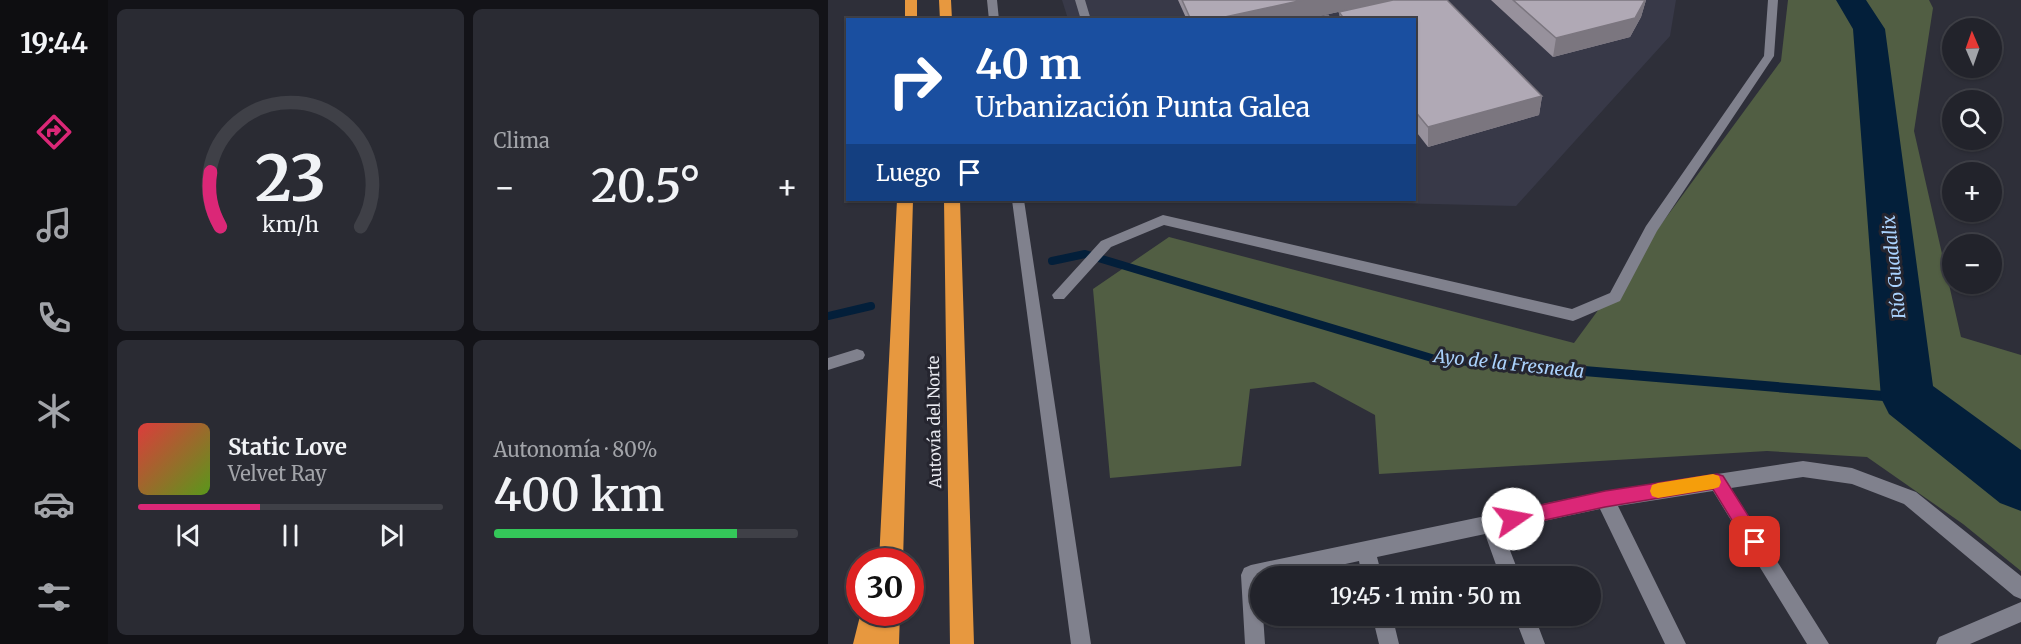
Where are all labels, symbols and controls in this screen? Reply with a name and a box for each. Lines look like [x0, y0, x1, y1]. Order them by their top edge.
north arrow [1942, 18, 2002, 78]
map controls [1942, 18, 2002, 294]
text: 19:44 [20, 26, 88, 60]
text: 40 m [975, 38, 1081, 90]
icon: right [876, 42, 954, 120]
text: Urbanización Punta Galea [975, 90, 1310, 124]
button: search [1942, 90, 2002, 150]
icon: directions [33, 111, 75, 153]
text: Clima [494, 128, 550, 153]
text: 23 [255, 140, 326, 218]
icon: arrive [953, 156, 986, 189]
text: 20.5° [591, 158, 701, 214]
text: Luego [876, 159, 941, 187]
button: + [1942, 162, 2002, 222]
text: − [494, 167, 516, 208]
text: + [776, 167, 798, 208]
icon: music [33, 204, 75, 246]
text: km/h [262, 211, 319, 238]
water label: Río Guadalix [1877, 213, 1910, 320]
button: − [1942, 234, 2002, 294]
icon: phone [33, 297, 75, 339]
water label: Ayo de la Fresneda [1431, 344, 1585, 383]
street label: Autovía del Norte [923, 356, 945, 489]
icon: climate [33, 390, 75, 432]
text: Static Love [228, 433, 347, 461]
text: Autonomía · 80% [494, 437, 657, 462]
text: Velvet Ray [228, 461, 327, 486]
text: 400 km [494, 467, 664, 523]
icon: car [33, 483, 75, 525]
position arrow [1481, 487, 1545, 551]
pin [1729, 516, 1780, 567]
icon: previous [172, 519, 205, 552]
icon: pause [274, 519, 307, 552]
icon: next [375, 519, 408, 552]
icon: arrive [1738, 525, 1771, 558]
speed limit sign: 30 [846, 548, 924, 626]
icon: filters [33, 576, 75, 618]
text: 19:45 · 1 min · 50 m [1330, 582, 1521, 610]

